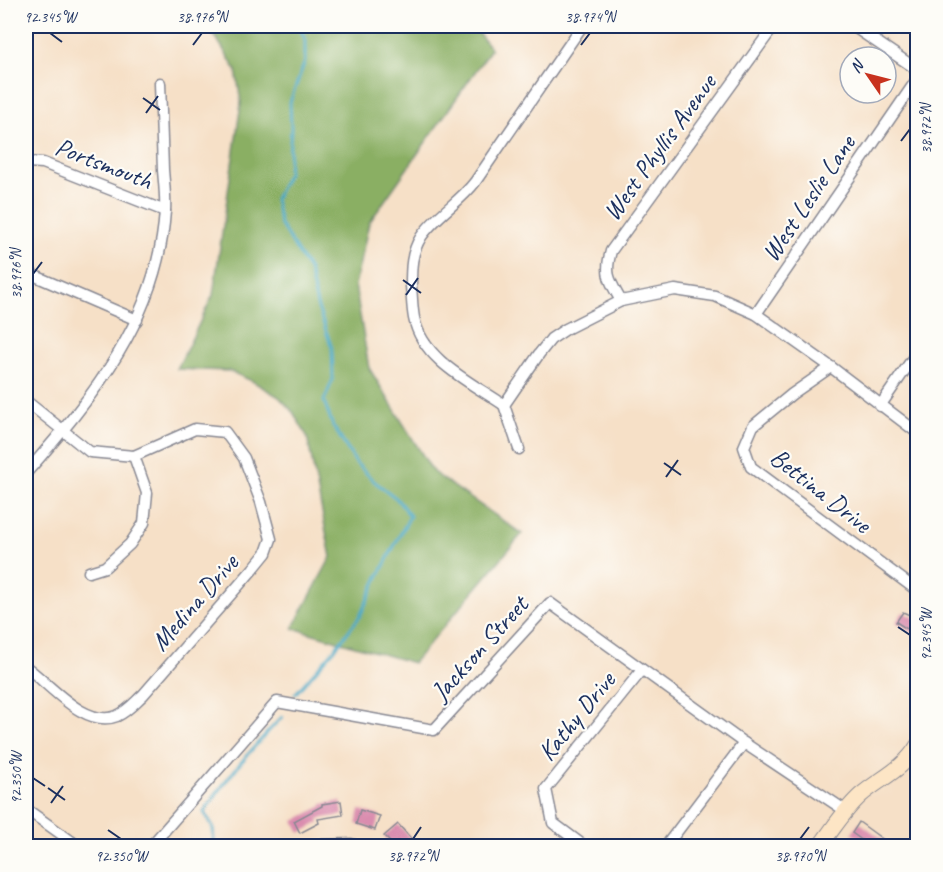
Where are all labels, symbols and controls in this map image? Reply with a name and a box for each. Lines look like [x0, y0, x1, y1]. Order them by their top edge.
text: 92.345°W [24, 8, 79, 27]
text: 38.976°N [177, 8, 230, 27]
text: 38.974°N [565, 8, 618, 27]
north arrow [838, 45, 898, 105]
text: N [845, 55, 869, 77]
street label: West Phyllis Avenue [595, 66, 725, 227]
text: 38.972°N [917, 101, 936, 154]
street label: West Leslie Lane [754, 128, 864, 268]
street label: Portsmouth [51, 130, 158, 197]
text: 38.976°N [7, 246, 26, 299]
street label: Bettina Drive [763, 441, 879, 541]
street label: Medina Drive [143, 546, 246, 657]
street label: Jackson Street [422, 587, 537, 709]
text: 92.345°W [917, 606, 936, 661]
street label: Kathy Drive [530, 664, 623, 768]
text: 92.350°W [7, 749, 26, 804]
text: 92.350°W [95, 847, 150, 866]
text: 38.972°N [388, 847, 441, 866]
text: 38.970°N [775, 847, 828, 866]

